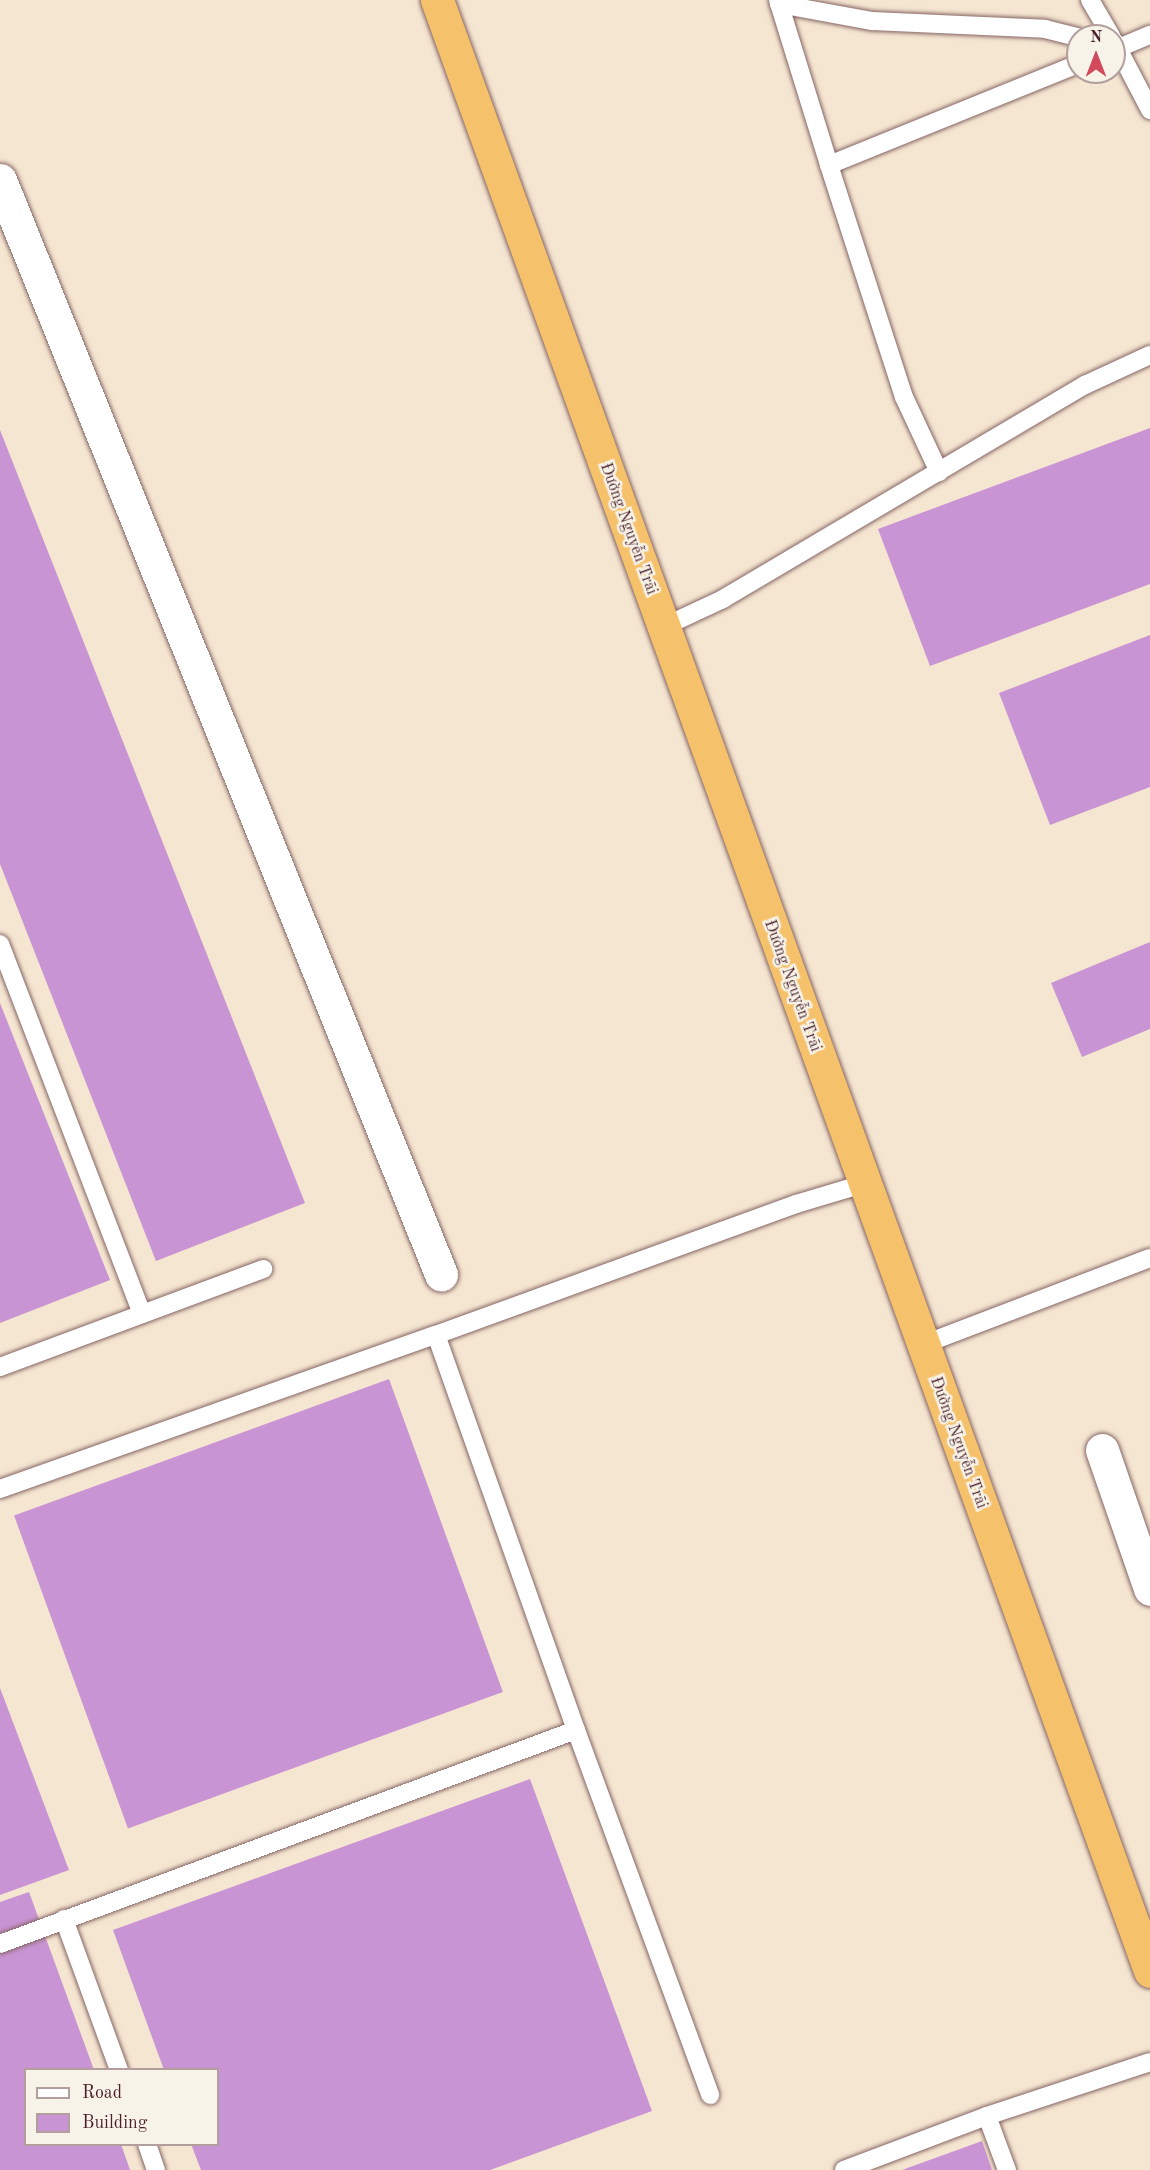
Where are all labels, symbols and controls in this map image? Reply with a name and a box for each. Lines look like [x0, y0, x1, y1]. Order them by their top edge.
north arrow [1066, 24, 1126, 84]
text: N [1090, 30, 1102, 46]
street label: Đường Nguyễn Trãi [595, 460, 661, 598]
street label: Đường Nguyễn Trãi [759, 917, 825, 1055]
street label: Đường Nguyễn Trãi [925, 1374, 991, 1512]
legend [24, 2068, 219, 2146]
text: Road [82, 2084, 122, 2102]
text: Building [82, 2114, 147, 2132]

